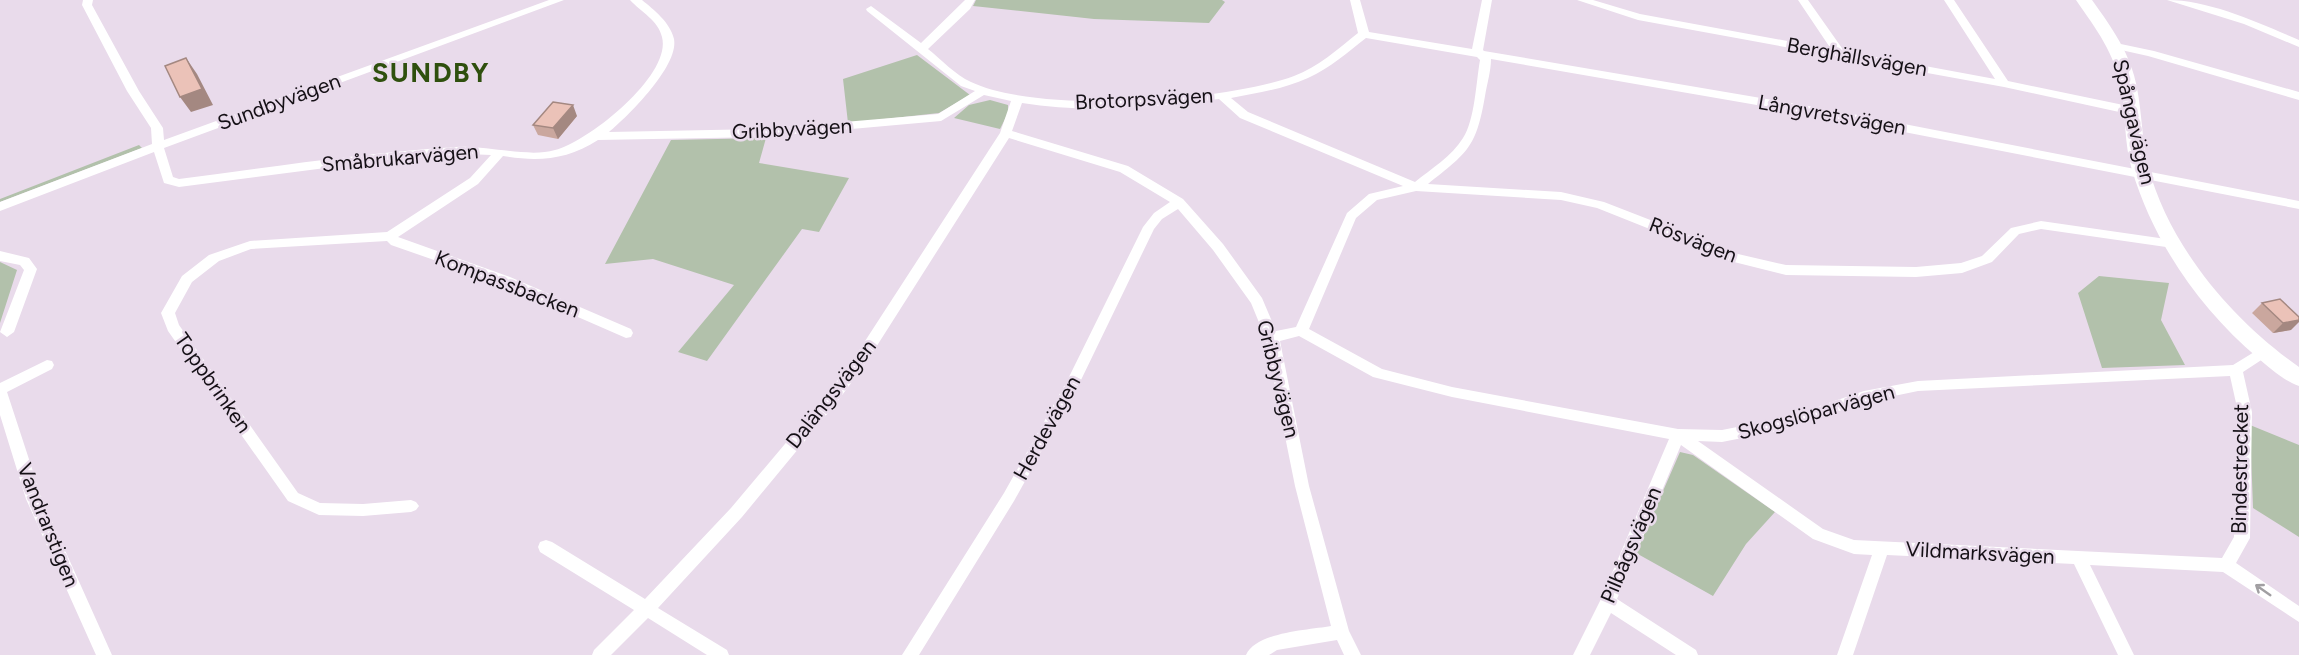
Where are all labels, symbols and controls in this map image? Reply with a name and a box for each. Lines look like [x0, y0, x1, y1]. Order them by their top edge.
street label: Berghällsvägen [1785, 32, 1929, 81]
district label: SUNDBY [372, 56, 490, 89]
street label: Spångavägen [2108, 57, 2161, 187]
street label: Sundbyvägen [214, 68, 344, 135]
street label: Brotorpsvägen [1074, 82, 1214, 115]
street label: Långvretsvägen [1756, 89, 1908, 140]
street label: Gribbyvägen [731, 113, 853, 144]
street label: Småbrukarvägen [320, 138, 479, 177]
street label: Rösvägen [1646, 211, 1741, 268]
street label: Kompassbacken [431, 244, 583, 323]
street label: Gribbyvägen [1252, 317, 1305, 440]
street label: Toppbrinken [170, 328, 257, 438]
street label: Dalängsvägen [780, 334, 881, 453]
street label: Herdevägen [1008, 371, 1085, 484]
street label: Skogslöparvägen [1735, 379, 1897, 444]
street label: Bindestrecket [2226, 404, 2253, 534]
street label: Vandrarstigen [12, 459, 85, 590]
street label: Pilbågsvägen [1595, 483, 1666, 607]
street label: Vildmarksvägen [1905, 536, 2055, 569]
one-way arrow [2255, 584, 2271, 596]

